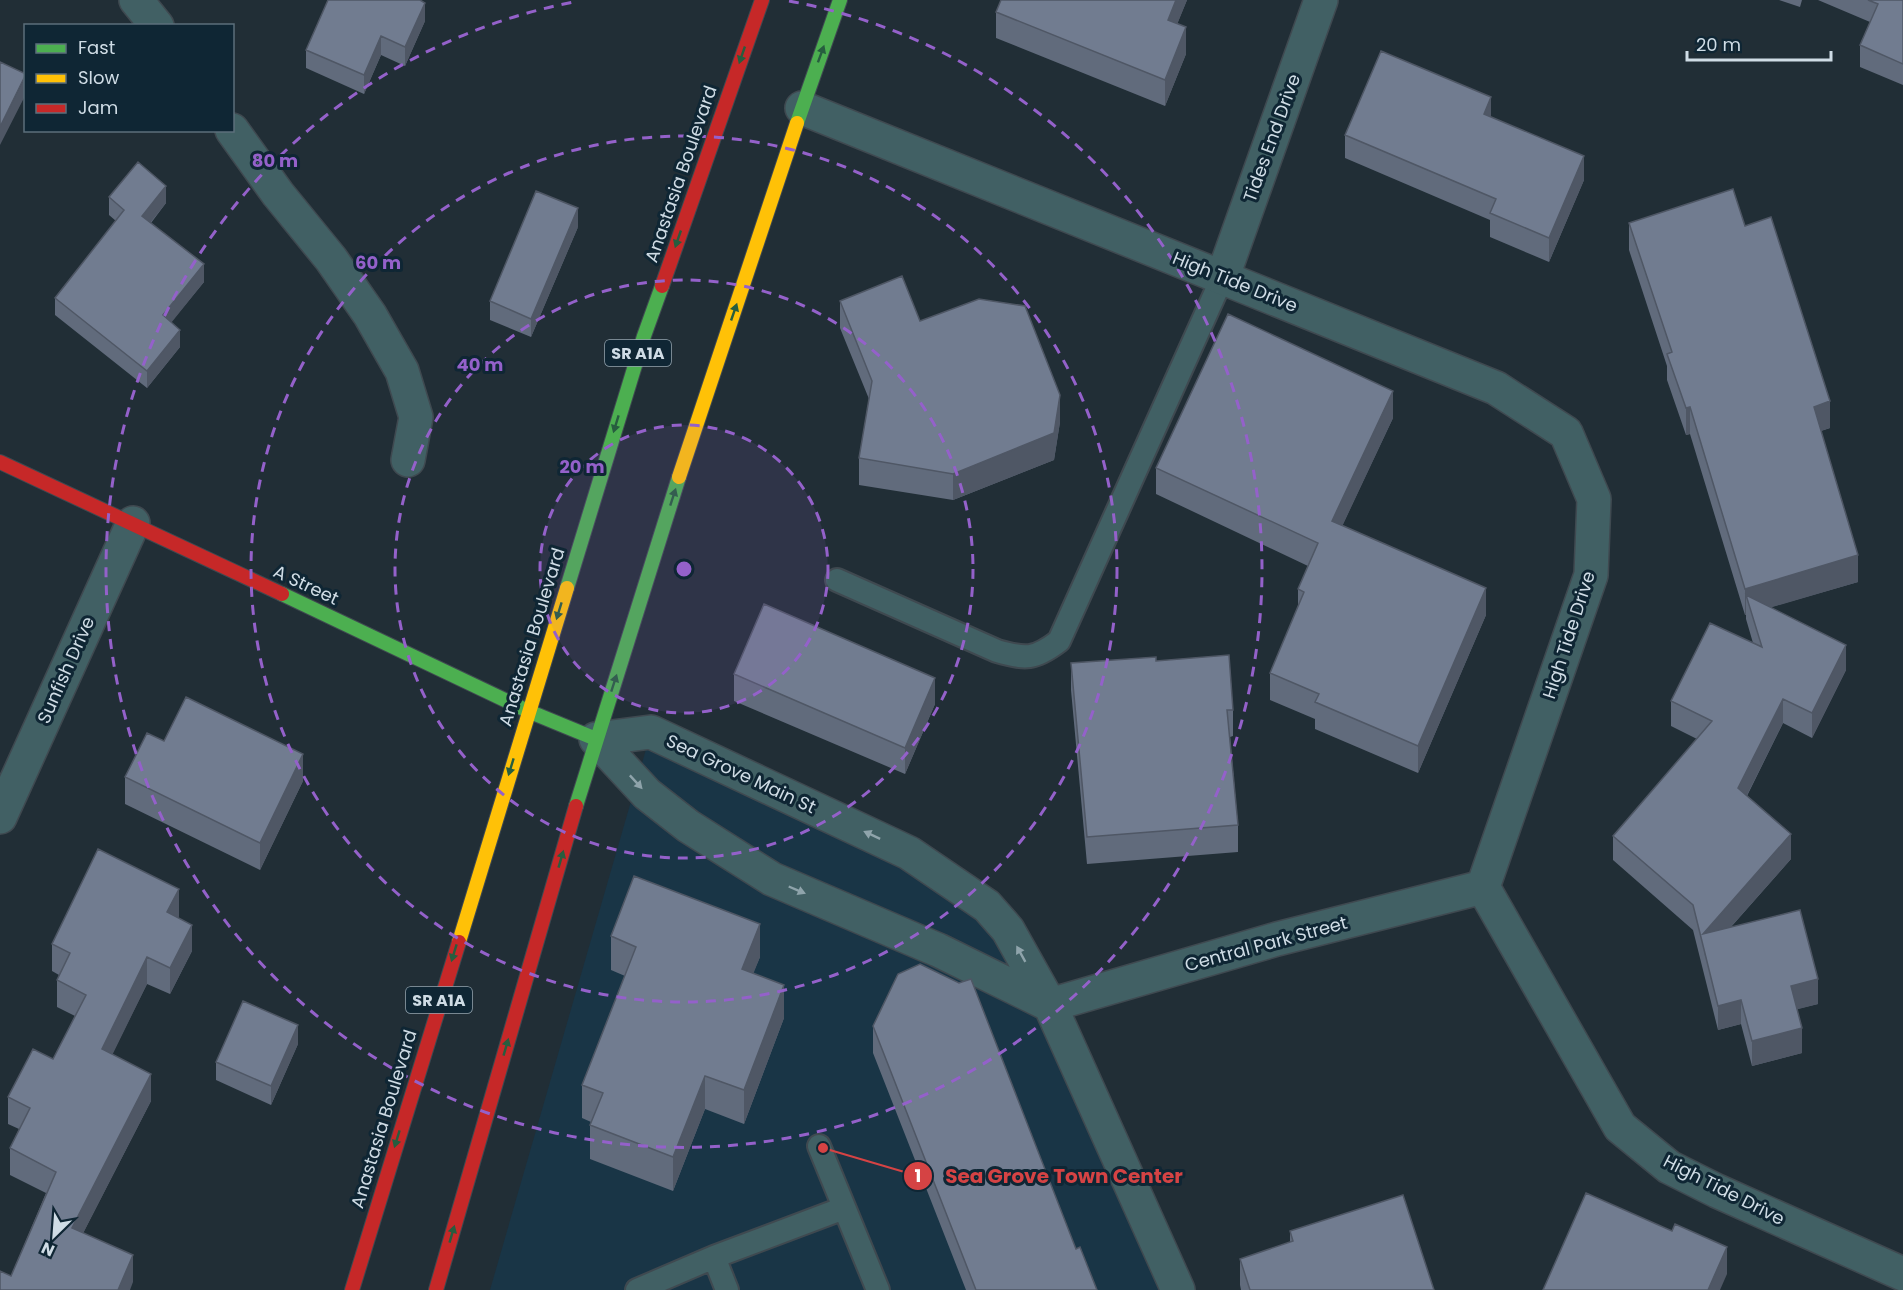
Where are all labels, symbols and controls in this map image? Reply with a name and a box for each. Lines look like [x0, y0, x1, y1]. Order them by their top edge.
legend [24, 24, 234, 132]
scale bar [1687, 24, 1831, 62]
text: 20 m [1696, 32, 1741, 57]
text: Fast [78, 35, 115, 60]
one-way arrow [817, 45, 827, 63]
one-way arrow [737, 46, 747, 64]
text: Slow [78, 65, 120, 90]
street label: Tides End Drive [1237, 70, 1306, 205]
street label: Anastasia Boulevard [639, 82, 723, 266]
text: Jam [78, 95, 118, 120]
text: 80 m [252, 148, 298, 173]
one-way arrow [672, 230, 682, 248]
street label: High Tide Drive [1169, 245, 1301, 318]
text: 60 m [355, 250, 401, 275]
one-way arrow [729, 303, 739, 321]
road number: SR A1A [605, 340, 671, 366]
text: 40 m [457, 352, 503, 377]
one-way arrow [611, 415, 621, 433]
text: 20 m [560, 454, 604, 479]
one-way arrow [669, 488, 678, 506]
street label: Anastasia Boulevard [492, 544, 571, 729]
street label: A Street [269, 558, 343, 611]
centre of rings [674, 559, 694, 579]
street label: High Tide Drive [1536, 568, 1601, 702]
one-way arrow [554, 602, 563, 620]
street label: Sunfish Drive [31, 612, 100, 727]
one-way arrow [609, 674, 619, 692]
street label: Sea Grove Main St [662, 728, 820, 819]
one-way arrow [506, 758, 515, 776]
one-way arrow [628, 774, 642, 788]
one-way arrow [863, 831, 880, 840]
one-way arrow [557, 850, 566, 868]
one-way arrow [788, 885, 806, 895]
street label: Central Park Street [1182, 910, 1350, 977]
one-way arrow [449, 944, 458, 962]
one-way arrow [1016, 946, 1027, 962]
road number: SR A1A [406, 987, 472, 1013]
street label: Anastasia Boulevard [344, 1026, 423, 1211]
one-way arrow [502, 1037, 512, 1056]
one-way arrow [392, 1130, 401, 1148]
street label: High Tide Drive [1659, 1148, 1789, 1231]
callout: Sea Grove Town Center [903, 1157, 1194, 1195]
text: Sea Grove Town Center [945, 1162, 1183, 1190]
text: 1 [915, 1163, 921, 1188]
north arrow [24, 1206, 84, 1266]
one-way arrow [448, 1225, 457, 1243]
text: N [38, 1236, 58, 1262]

